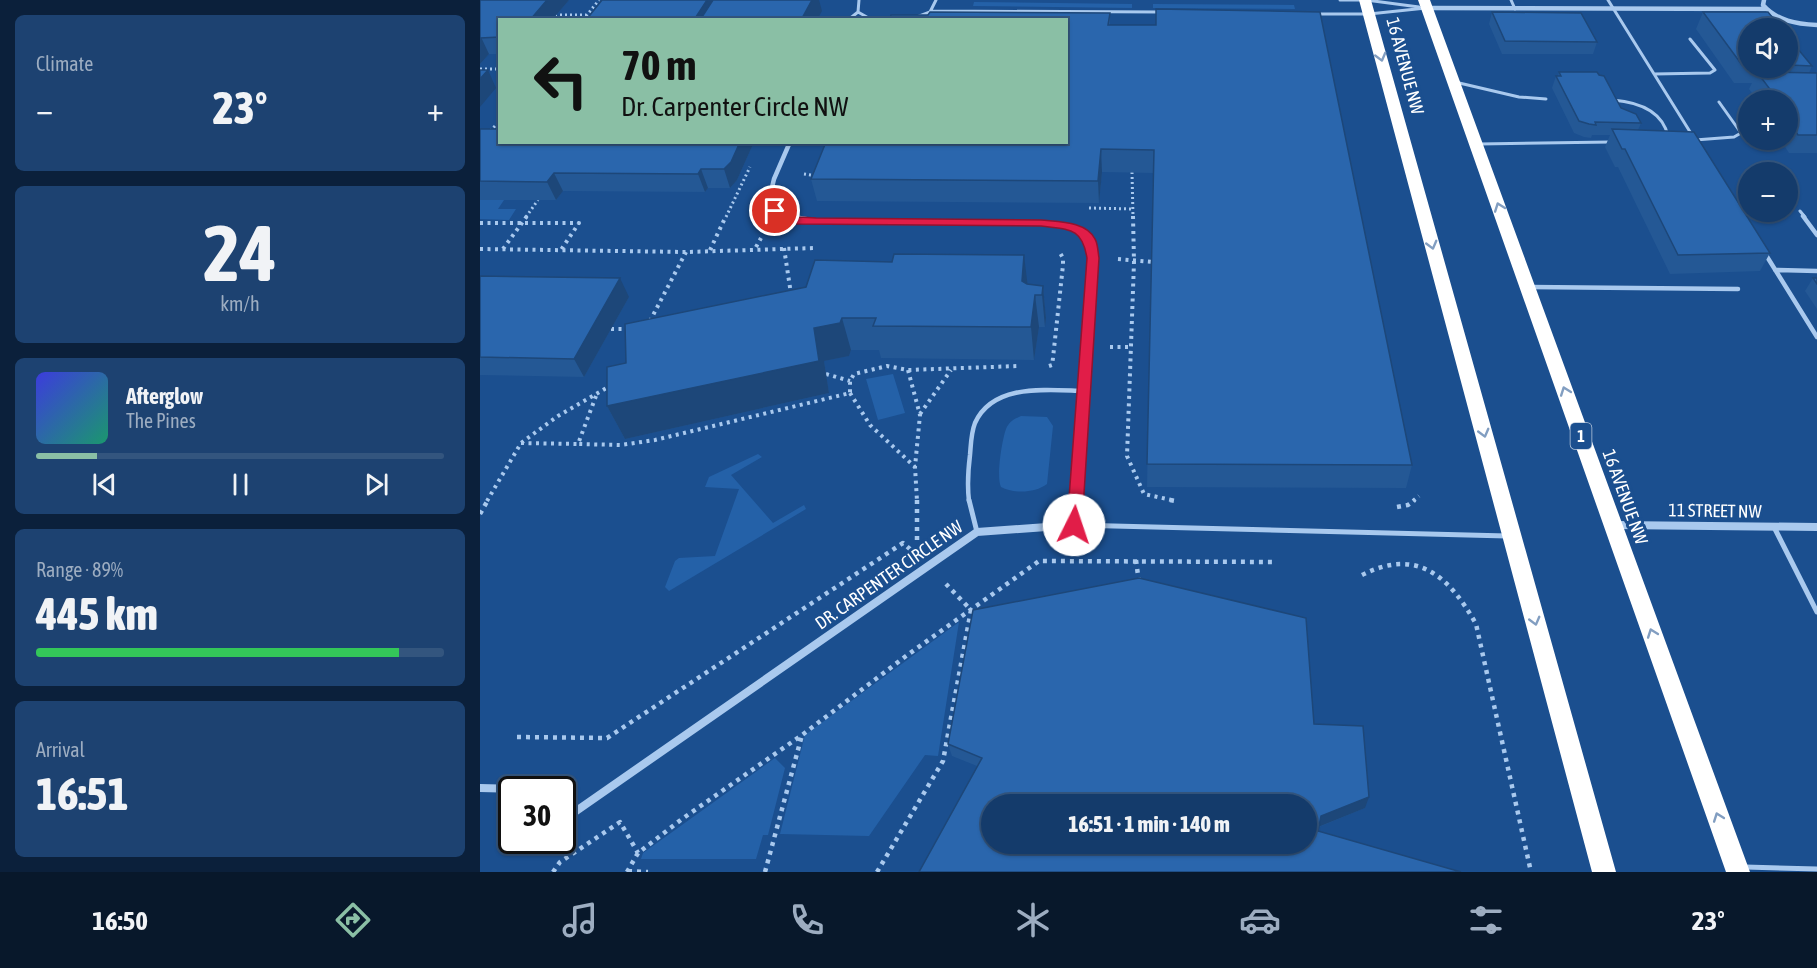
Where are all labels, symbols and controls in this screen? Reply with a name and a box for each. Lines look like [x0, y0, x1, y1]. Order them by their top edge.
street label: 16 AVENUE NW [1382, 15, 1428, 117]
map controls [1738, 18, 1798, 222]
button: sound [1738, 18, 1798, 78]
text: 70 m [621, 41, 696, 89]
icon: left [522, 42, 600, 120]
one-way arrow [1373, 51, 1386, 61]
text: Climate [36, 52, 93, 75]
text: 23° [213, 82, 267, 134]
text: − [36, 90, 53, 128]
text: + [427, 90, 444, 128]
button: + [1738, 90, 1798, 150]
text: Dr. Carpenter Circle NW [621, 91, 848, 122]
button: − [1738, 162, 1798, 222]
pin [749, 185, 800, 236]
icon: arrive [758, 194, 791, 227]
one-way arrow [1493, 202, 1506, 213]
text: 24 [203, 208, 277, 298]
one-way arrow [1425, 239, 1437, 249]
text: km/h [220, 292, 260, 315]
text: Afterglow [126, 383, 203, 409]
one-way arrow [1559, 386, 1572, 397]
text: The Pines [126, 409, 196, 432]
road number: 1 [1570, 423, 1592, 449]
one-way arrow [1477, 427, 1489, 437]
street label: 16 AVENUE NW [1599, 447, 1652, 547]
icon: previous [88, 468, 121, 501]
icon: pause [224, 468, 257, 501]
icon: next [360, 468, 393, 501]
position arrow [1042, 493, 1106, 557]
street label: 11 STREET NW [1668, 499, 1762, 522]
street label: DR. CARPENTER CIRCLE NW [811, 516, 966, 633]
text: Range · 89% [36, 558, 123, 581]
text: 445 km [36, 588, 158, 640]
one-way arrow [1528, 615, 1541, 625]
one-way arrow [1647, 629, 1659, 640]
text: Arrival [36, 738, 85, 761]
text: 16:51 [36, 768, 129, 820]
speed limit sign: 30 [498, 776, 576, 854]
text: 16:51 · 1 min · 140 m [1068, 811, 1230, 837]
one-way arrow [1713, 812, 1725, 823]
icon: directions [332, 899, 374, 941]
icon: music [559, 899, 601, 941]
icon: phone [786, 899, 828, 941]
icon: climate [1012, 899, 1054, 941]
icon: car [1239, 899, 1281, 941]
icon: filters [1465, 899, 1507, 941]
text: 16:50 [92, 905, 148, 936]
text: 23° [1692, 905, 1725, 936]

